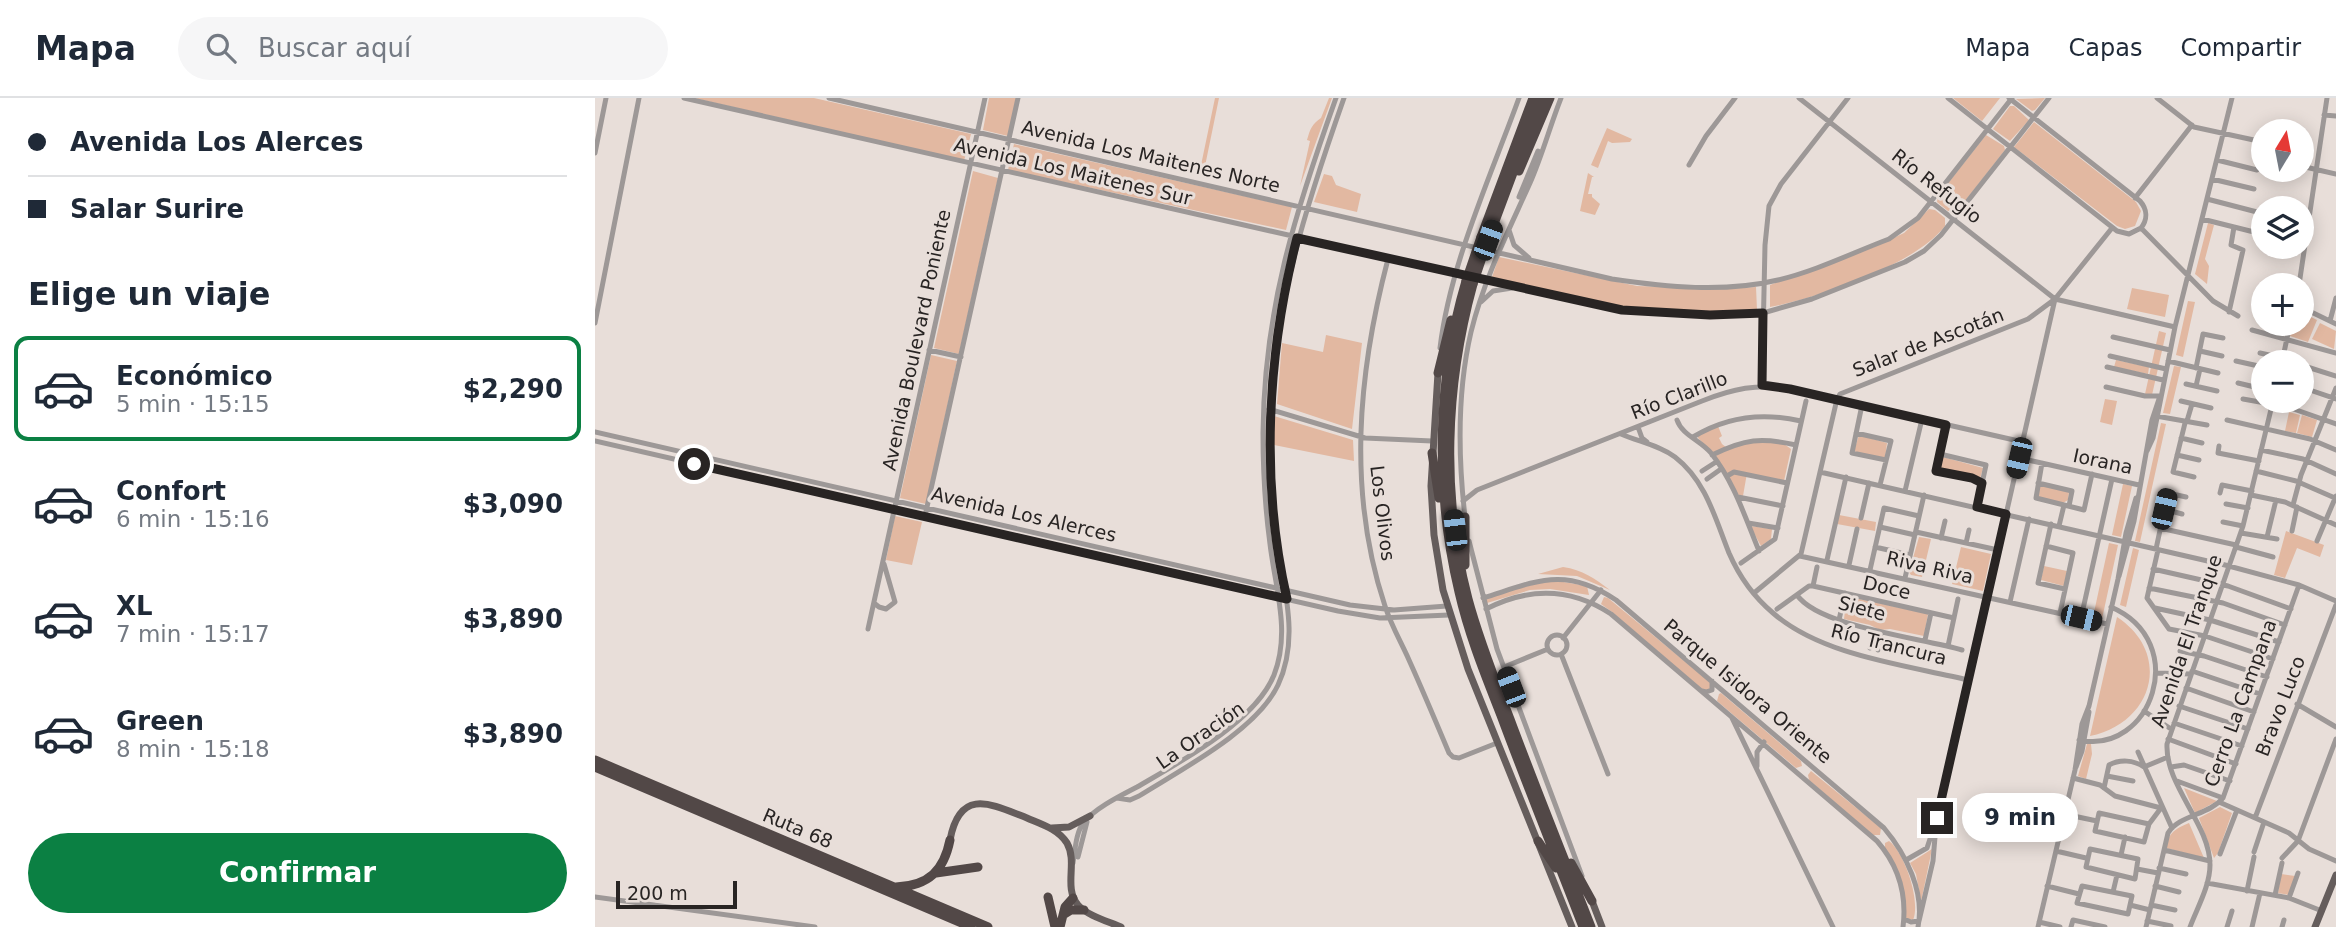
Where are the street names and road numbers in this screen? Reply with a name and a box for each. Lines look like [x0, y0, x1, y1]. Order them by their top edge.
street label: Avenida Los Maitenes Norte [1020, 116, 1282, 196]
street label: Avenida Los Maitenes Sur [952, 133, 1194, 209]
street label: Río Refugio [1888, 144, 1986, 228]
street label: Avenida Boulevard Poniente [878, 207, 954, 473]
street label: Salar de Ascotán [1849, 303, 2007, 381]
street label: Río Clarillo [1628, 367, 1730, 423]
street label: Iorana [2071, 444, 2135, 478]
street label: Los Olivos [1366, 464, 1400, 562]
street label: Avenida Los Alerces [929, 482, 1119, 546]
street label: Riva Riva [1884, 546, 1976, 588]
street label: Avenida El Tranque [2146, 552, 2226, 730]
street label: Doce [1861, 571, 1913, 603]
street label: Siete [1836, 591, 1888, 625]
street label: Parque Isidora Oriente [1660, 614, 1836, 768]
street label: Cerro La Campana [2199, 616, 2281, 790]
street label: Río Trancura [1829, 619, 1949, 669]
street label: Bravo Luco [2251, 653, 2309, 759]
street label: La Oración [1152, 697, 1248, 773]
street label: Ruta 68 [760, 803, 836, 853]

